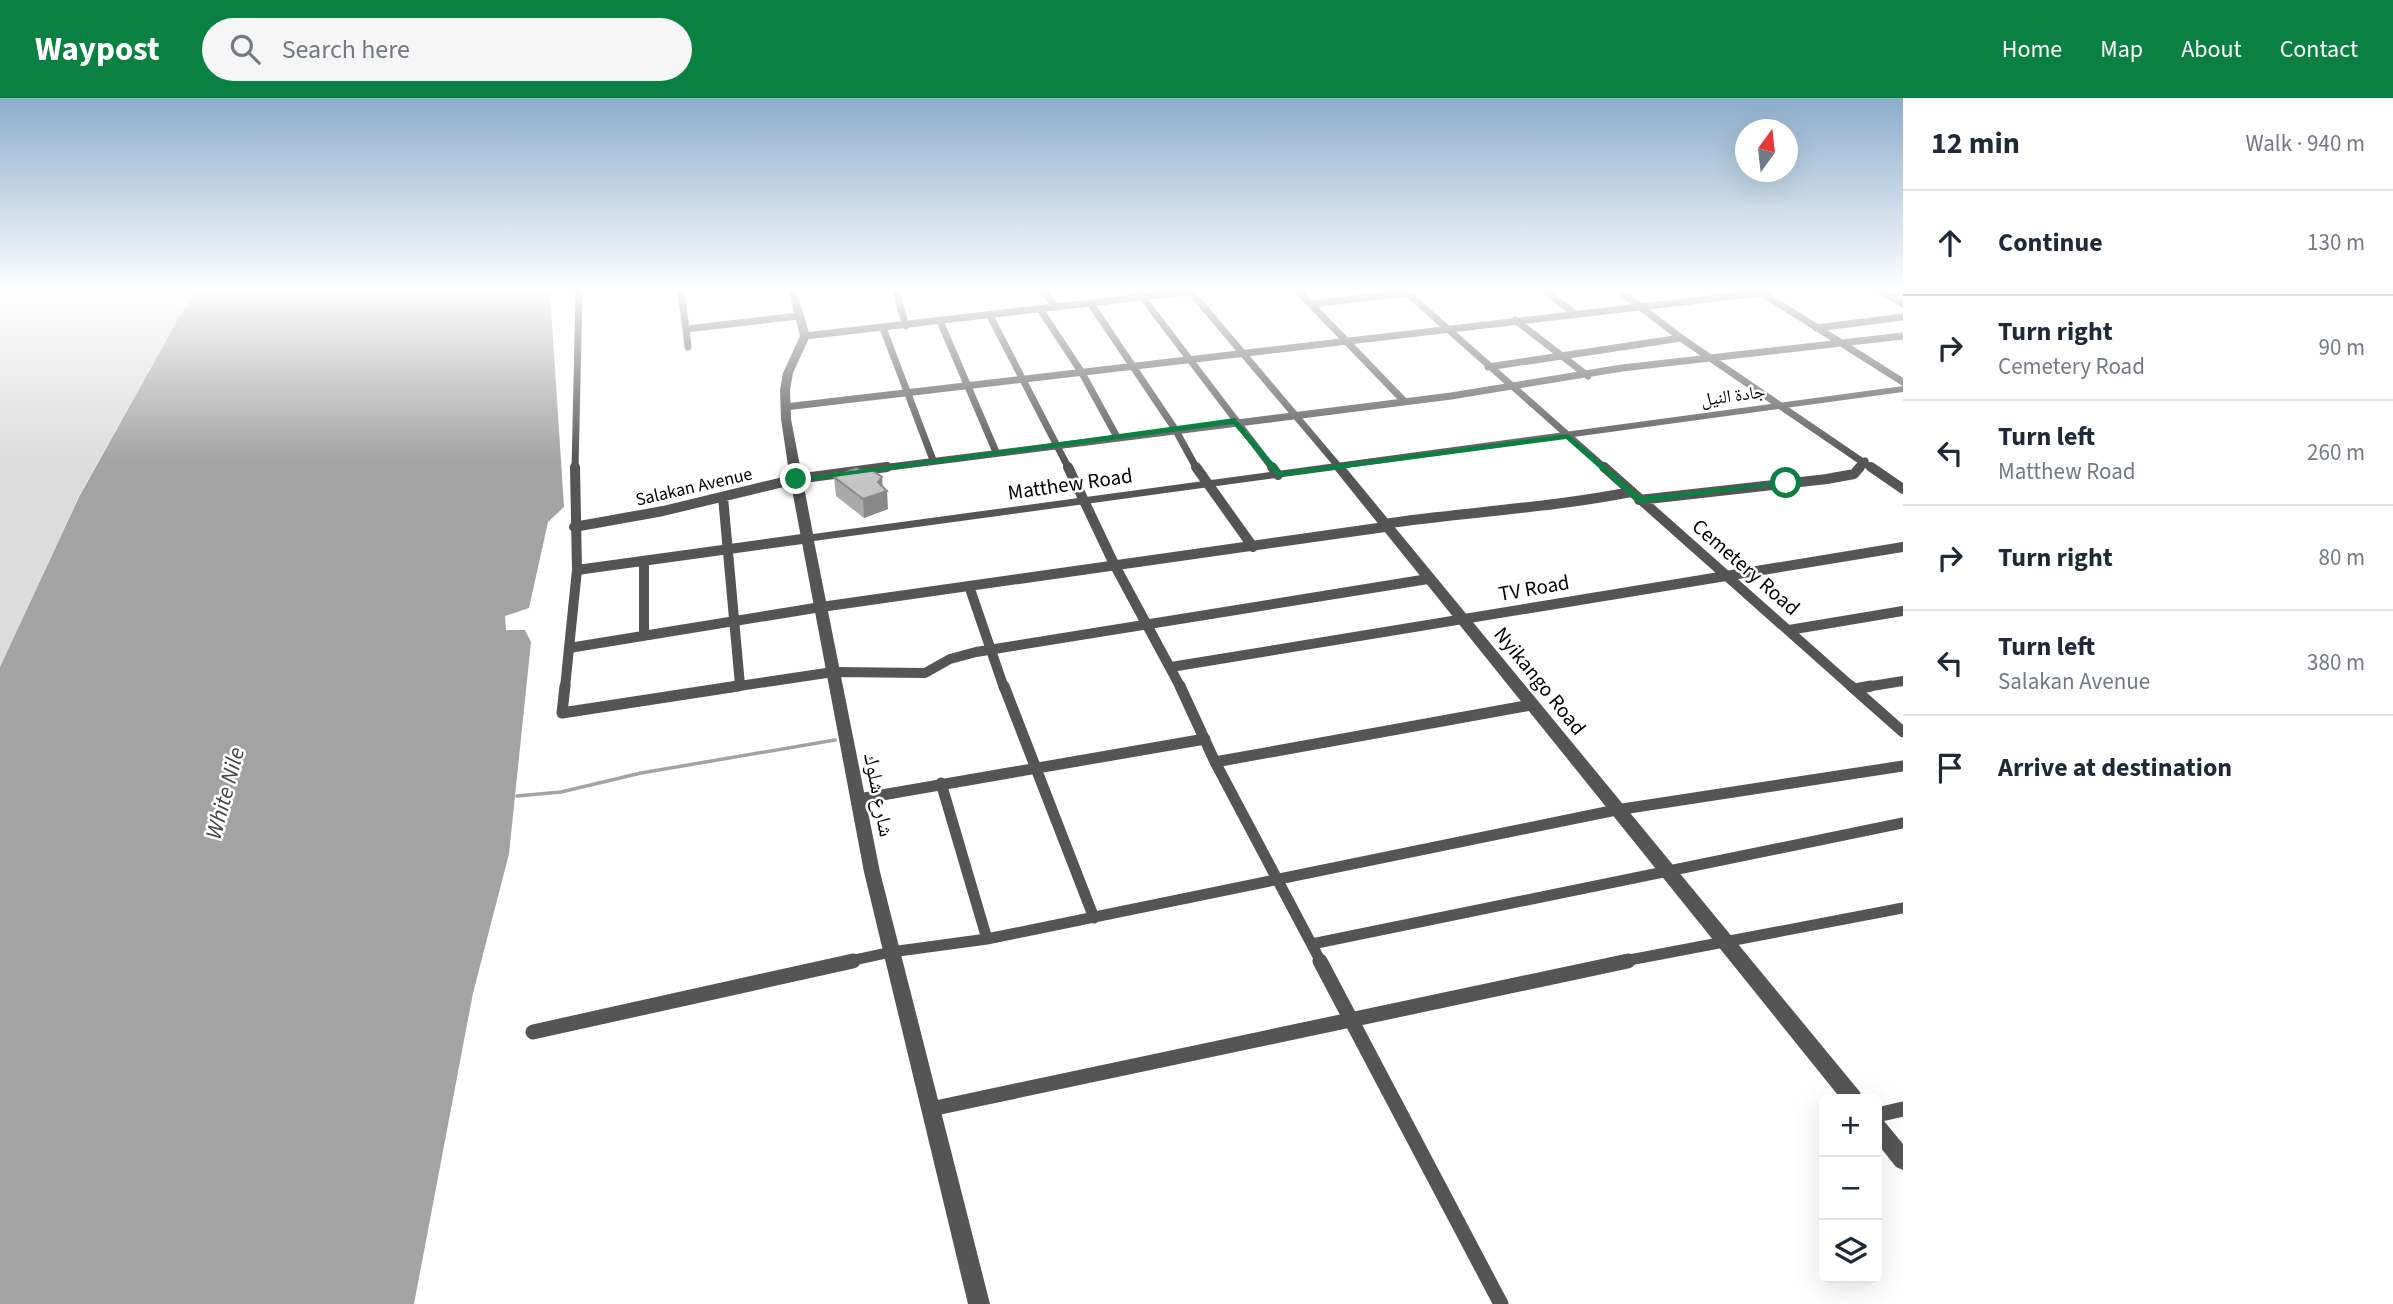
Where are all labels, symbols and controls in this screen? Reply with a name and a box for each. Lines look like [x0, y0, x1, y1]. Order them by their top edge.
search box [202, 18, 692, 81]
text: Waypost [35, 26, 160, 73]
icon: search [226, 30, 264, 68]
text: Search here [282, 31, 410, 68]
text: Home [2002, 32, 2062, 67]
text: Map [2100, 32, 2143, 67]
text: About [2181, 32, 2242, 67]
text: Contact [2280, 32, 2358, 67]
north arrow [1735, 119, 1798, 182]
text: 12 min [1931, 122, 2020, 165]
text: Walk · 940 m [2246, 127, 2365, 160]
icon: ahead [1931, 224, 1969, 262]
text: Continue [1998, 224, 2103, 261]
text: 130 m [2307, 226, 2365, 259]
text: Turn right [1998, 313, 2113, 350]
icon: right [1931, 329, 1969, 367]
text: 90 m [2318, 331, 2365, 364]
text: Cemetery Road [1998, 350, 2145, 383]
street label: جادة النيل [1699, 379, 1767, 413]
text: Turn left [1998, 418, 2095, 455]
icon: left [1931, 434, 1969, 472]
text: 260 m [2307, 436, 2365, 469]
text: Matthew Road [1998, 455, 2136, 488]
street label: Matthew Road [1006, 460, 1134, 508]
street label: Salakan Avenue [633, 461, 755, 513]
route end [780, 463, 811, 494]
route start [1770, 467, 1801, 498]
street label: Cemetery Road [1686, 512, 1806, 622]
icon: right [1931, 539, 1969, 577]
text: Turn right [1998, 539, 2113, 576]
text: 80 m [2318, 541, 2365, 574]
street label: TV Road [1496, 567, 1572, 609]
street label: Nyikango Road [1487, 620, 1593, 742]
text: Turn left [1998, 628, 2095, 665]
icon: left [1931, 644, 1969, 682]
text: 380 m [2307, 646, 2365, 679]
text: Salakan Avenue [1998, 665, 2150, 698]
water label: White Nile [197, 743, 253, 843]
icon: arrive [1931, 749, 1969, 787]
text: Arrive at destination [1998, 749, 2232, 786]
street label: شارع شلوك [856, 751, 902, 839]
map controls [1819, 1094, 1882, 1283]
button: + [1819, 1094, 1882, 1157]
button: − [1819, 1157, 1882, 1220]
button: layers [1819, 1220, 1882, 1283]

